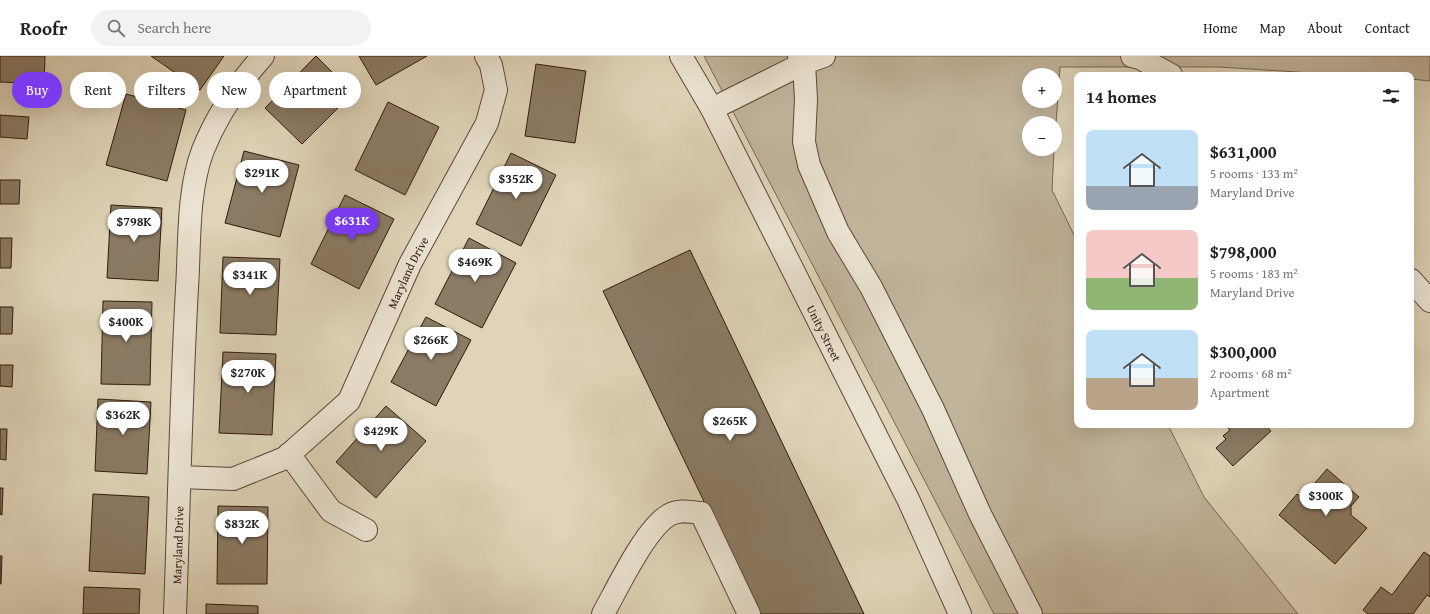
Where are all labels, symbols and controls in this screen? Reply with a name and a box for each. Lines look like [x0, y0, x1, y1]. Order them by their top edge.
search box [91, 10, 371, 46]
text: Roofr [20, 14, 67, 42]
icon: search [105, 17, 127, 39]
text: Search here [137, 17, 211, 38]
text: Home [1203, 18, 1238, 38]
text: Map [1260, 18, 1285, 38]
text: About [1307, 18, 1343, 38]
text: Contact [1365, 18, 1410, 38]
map controls [1022, 68, 1062, 156]
button: + [1022, 68, 1062, 108]
chip: Buy [12, 72, 62, 108]
chip: Rent [70, 72, 126, 108]
chip: Filters [134, 72, 199, 108]
chip: New [207, 72, 261, 108]
chip: Apartment [269, 72, 361, 108]
text: 14 homes [1086, 84, 1157, 109]
icon: filters [1380, 85, 1402, 107]
button: − [1022, 116, 1062, 156]
text: $631,000 [1210, 139, 1276, 164]
icon: home [1118, 146, 1166, 194]
pin: $291K [234, 160, 290, 194]
text: $291K [244, 163, 280, 182]
text: 5 rooms · 133 m² [1210, 164, 1298, 183]
pin: $352K [488, 166, 544, 200]
text: $352K [498, 169, 534, 188]
text: Maryland Drive [1210, 183, 1295, 202]
pin: $631K [324, 208, 380, 242]
pin: $798K [106, 209, 162, 243]
text: $631K [334, 211, 370, 230]
text: $798K [116, 212, 152, 231]
street label: Maryland Drive [383, 233, 432, 311]
text: $798,000 [1210, 239, 1276, 264]
icon: home [1118, 246, 1166, 294]
pin: $469K [447, 249, 503, 283]
text: $469K [457, 252, 493, 271]
pin: $341K [222, 262, 278, 296]
text: 5 rooms · 183 m² [1210, 264, 1298, 283]
text: $341K [232, 265, 268, 284]
text: Maryland Drive [1210, 283, 1295, 302]
street label: Unity Street [803, 302, 846, 365]
pin: $400K [98, 309, 154, 343]
text: $400K [108, 312, 144, 331]
pin: $266K [403, 327, 459, 361]
text: $266K [413, 330, 449, 349]
text: $300,000 [1210, 339, 1276, 364]
icon: home [1118, 346, 1166, 394]
pin: $270K [220, 360, 276, 394]
text: $270K [230, 363, 266, 382]
text: 2 rooms · 68 m² [1210, 364, 1292, 383]
text: Apartment [1210, 383, 1270, 402]
pin: $362K [95, 402, 151, 436]
text: $362K [105, 405, 141, 424]
pin: $265K [702, 408, 758, 442]
text: $265K [712, 411, 748, 430]
pin: $429K [353, 418, 409, 452]
text: $429K [363, 421, 399, 440]
pin: $300K [1298, 483, 1354, 517]
text: $300K [1308, 486, 1344, 505]
street label: Maryland Drive [168, 505, 187, 584]
pin: $832K [214, 511, 270, 545]
text: $832K [224, 514, 260, 533]

